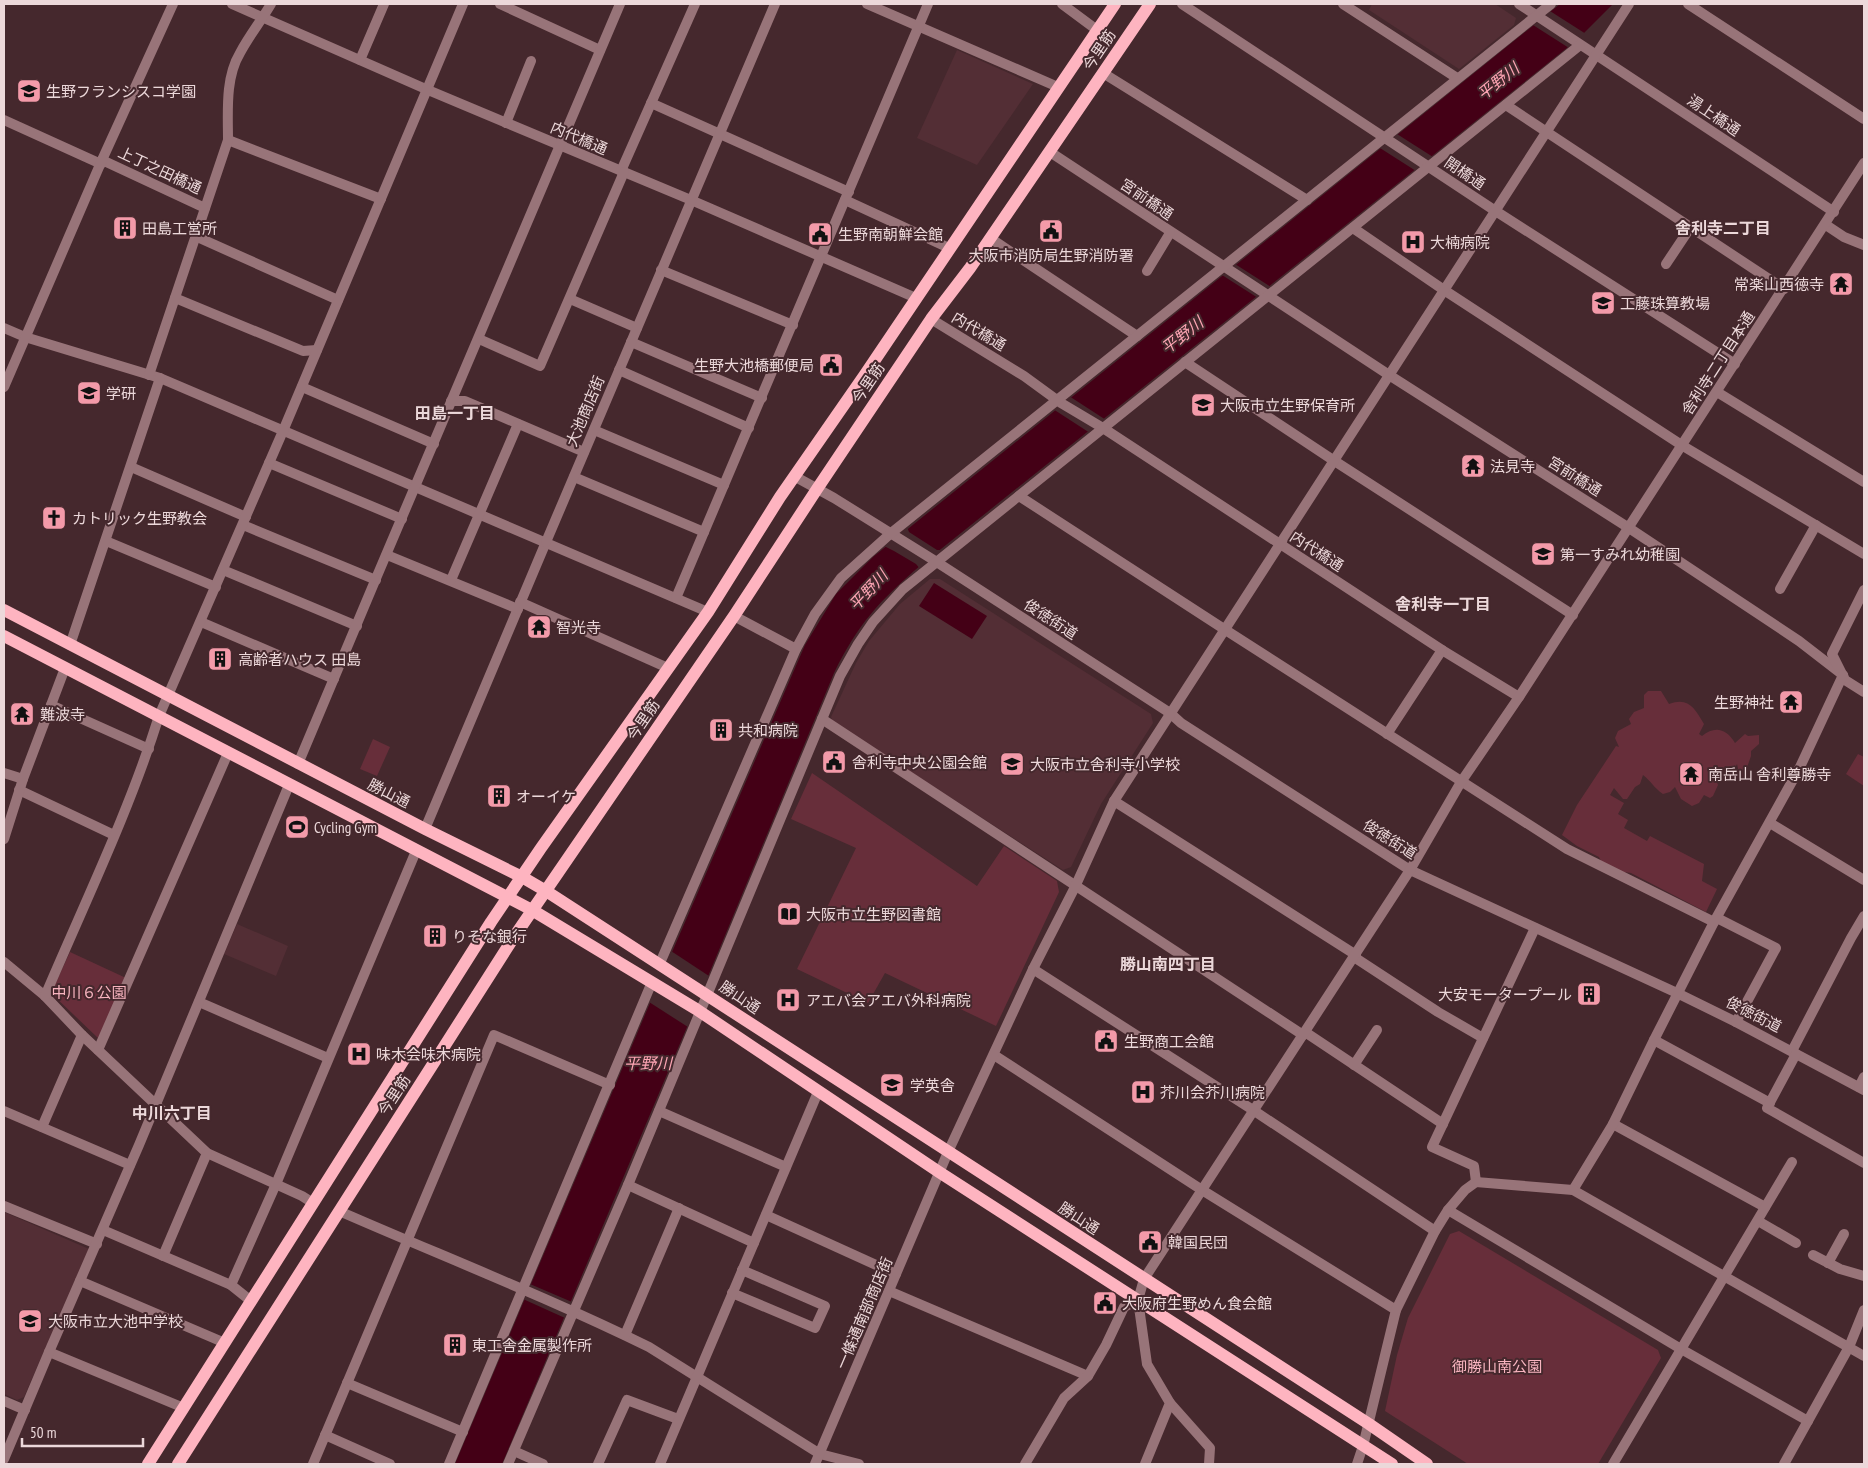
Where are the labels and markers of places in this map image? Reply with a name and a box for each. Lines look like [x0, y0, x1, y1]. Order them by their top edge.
school or university icon: 生野フランシスコ学園 [16, 78, 42, 104]
place label: 生野フランシスコ学園 [46, 82, 196, 101]
building icon: 田島工営所 [112, 215, 138, 241]
public building icon: 大阪市消防局生野消防署 [1038, 218, 1064, 244]
place label: 田島工営所 [142, 219, 217, 238]
public building icon: 生野南朝鮮会館 [807, 221, 833, 247]
place label: 生野南朝鮮会館 [838, 225, 943, 244]
hospital icon: 大楠病院 [1400, 229, 1426, 255]
place label: 大楠病院 [1430, 233, 1490, 252]
place label: 大阪市消防局生野消防署 [968, 246, 1134, 265]
temple icon: 常楽山西徳寺 [1828, 271, 1854, 297]
place label: 常楽山西徳寺 [1734, 275, 1824, 294]
school or university icon: 工藤珠算教場 [1590, 290, 1616, 316]
place label: 工藤珠算教場 [1620, 294, 1710, 313]
public building icon: 生野大池橋郵便局 [818, 352, 844, 378]
place label: 生野大池橋郵便局 [694, 356, 814, 375]
school or university icon: 学研 [76, 380, 102, 406]
place label: 学研 [106, 384, 136, 403]
school or university icon: 大阪市立生野保育所 [1190, 392, 1216, 418]
place label: 大阪市立生野保育所 [1220, 396, 1355, 415]
temple icon: 法見寺 [1460, 453, 1486, 479]
place label: 法見寺 [1490, 457, 1535, 476]
church icon: カトリック生野教会 [41, 505, 67, 531]
place label: カトリック生野教会 [72, 509, 207, 528]
school or university icon: 第一すみれ幼稚園 [1530, 541, 1556, 567]
place label: 第一すみれ幼稚園 [1560, 545, 1680, 564]
temple icon: 智光寺 [526, 614, 552, 640]
place label: 智光寺 [556, 618, 601, 637]
building icon: 高齢者ハウス 田島 [207, 646, 233, 672]
place label: 高齢者ハウス 田島 [238, 650, 361, 669]
temple icon: 生野神社 [1778, 689, 1804, 715]
place label: 生野神社 [1714, 693, 1774, 712]
temple icon: 難波寺 [9, 701, 35, 727]
place label: 難波寺 [40, 705, 85, 724]
building icon: 共和病院 [708, 717, 734, 743]
place label: 共和病院 [738, 721, 798, 740]
public building icon: 舎利寺中央公園会館 [821, 749, 847, 775]
school or university icon: 大阪市立舎利寺小学校 [999, 751, 1025, 777]
place label: 舎利寺中央公園会館 [852, 753, 987, 772]
place label: 大阪市立舎利寺小学校 [1030, 755, 1180, 774]
temple icon: 南岳山 舎利尊勝寺 [1678, 761, 1704, 787]
place label: 南岳山 舎利尊勝寺 [1708, 765, 1831, 784]
building icon: オーイケ [486, 783, 512, 809]
place label: オーイケ [516, 787, 576, 806]
sports icon: Cycling Gym [284, 814, 310, 840]
place label: Cycling Gym [314, 818, 377, 837]
library icon: 大阪市立生野図書館 [776, 901, 802, 927]
place label: 大阪市立生野図書館 [806, 905, 941, 924]
building icon: りそな銀行 [422, 923, 448, 949]
place label: りそな銀行 [452, 927, 527, 946]
building icon: 大安モータープール [1576, 981, 1602, 1007]
place label: 大安モータープール [1438, 985, 1572, 1004]
hospital icon: アエバ会アエバ外科病院 [775, 987, 801, 1013]
place label: アエバ会アエバ外科病院 [806, 991, 971, 1010]
public building icon: 生野商工会館 [1093, 1028, 1119, 1054]
place label: 生野商工会館 [1124, 1032, 1214, 1051]
hospital icon: 味木会味木病院 [346, 1041, 372, 1067]
place label: 味木会味木病院 [376, 1045, 481, 1064]
school or university icon: 学英舎 [879, 1072, 905, 1098]
place label: 学英舎 [910, 1076, 955, 1095]
hospital icon: 芥川会芥川病院 [1130, 1079, 1156, 1105]
place label: 芥川会芥川病院 [1160, 1083, 1265, 1102]
public building icon: 韓国民団 [1137, 1229, 1163, 1255]
place label: 韓国民団 [1168, 1233, 1228, 1252]
public building icon: 大阪府生野めん食会館 [1092, 1290, 1118, 1316]
place label: 大阪府生野めん食会館 [1122, 1294, 1272, 1313]
school or university icon: 大阪市立大池中学校 [17, 1308, 43, 1334]
place label: 大阪市立大池中学校 [48, 1312, 183, 1331]
building icon: 東工舎金属製作所 [442, 1332, 468, 1358]
place label: 東工舎金属製作所 [472, 1336, 592, 1355]

